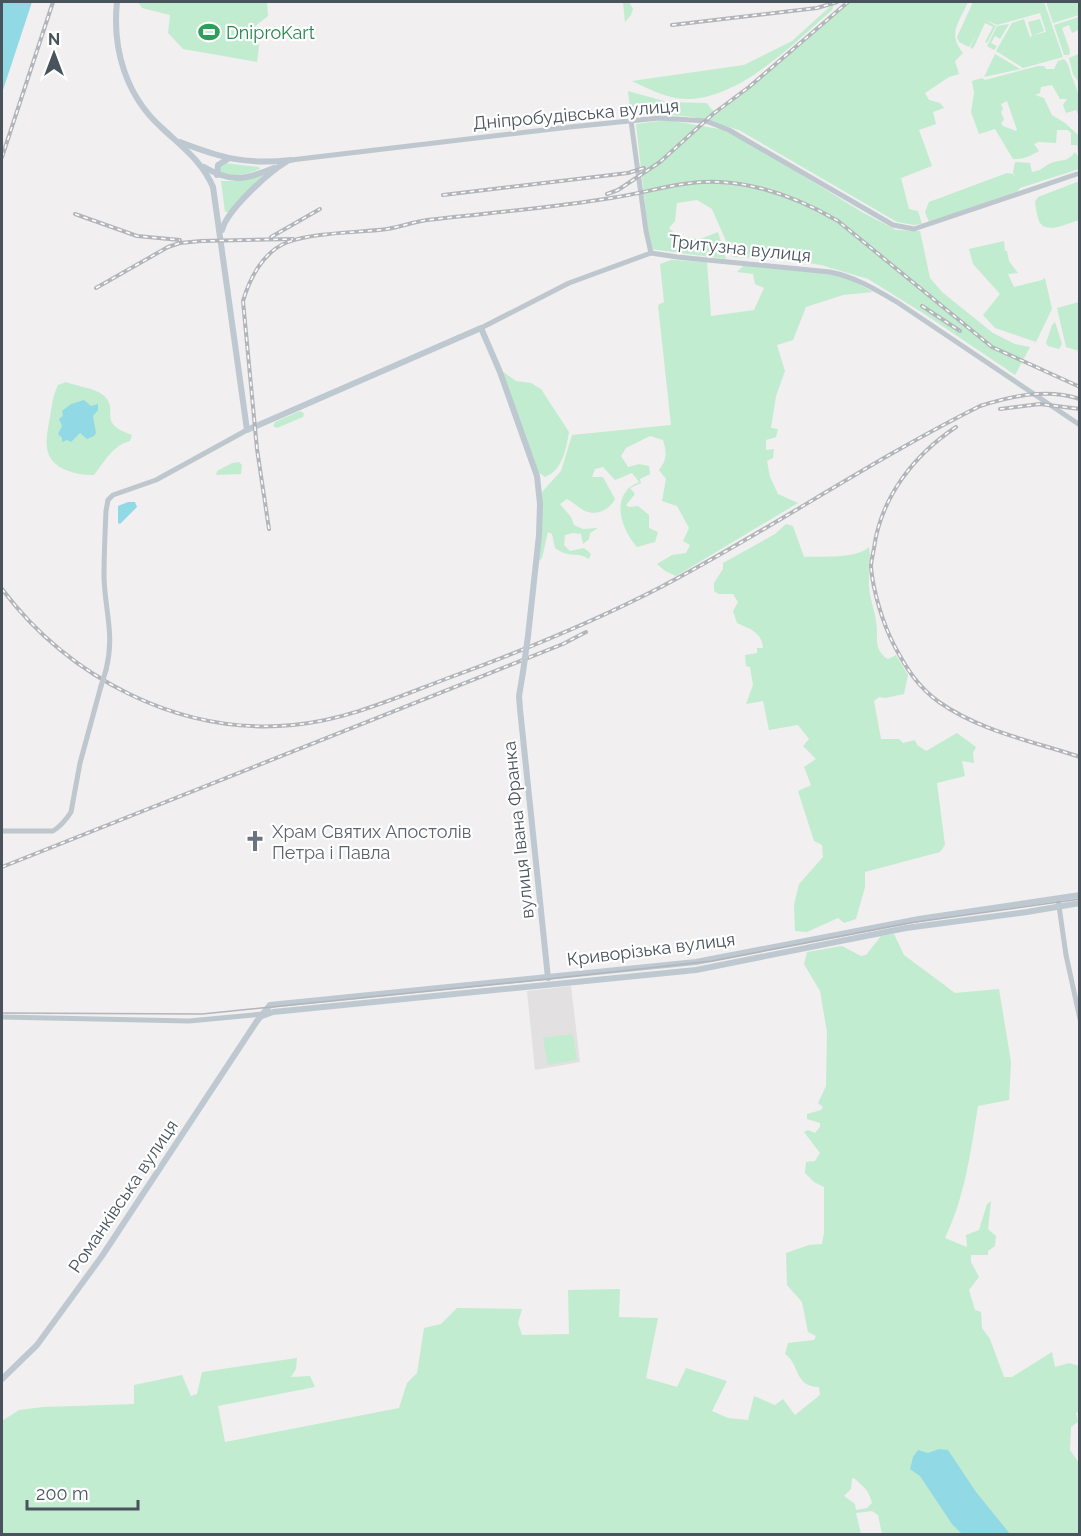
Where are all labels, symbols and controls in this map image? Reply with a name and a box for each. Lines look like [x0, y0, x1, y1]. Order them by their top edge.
sports icon: DniproKart [197, 20, 221, 44]
place label: DniproKart [226, 22, 315, 43]
north arrow [24, 24, 84, 84]
text: N [48, 30, 60, 49]
street label: Дніпробудівська вулиця [472, 95, 680, 133]
street label: Тритузна вулиця [668, 230, 812, 266]
street label: вулиця Івана Франка [498, 740, 538, 920]
place label: Храм Святих Апостолів Петра і Павла [272, 821, 471, 863]
church icon: Храм Святих Апостолів Петра і Павла [243, 829, 267, 853]
street label: Криворізька вулиця [566, 928, 736, 970]
street label: Романківська вулиця [64, 1115, 182, 1277]
scale bar [27, 1473, 138, 1511]
text: 200 m [36, 1483, 89, 1504]

